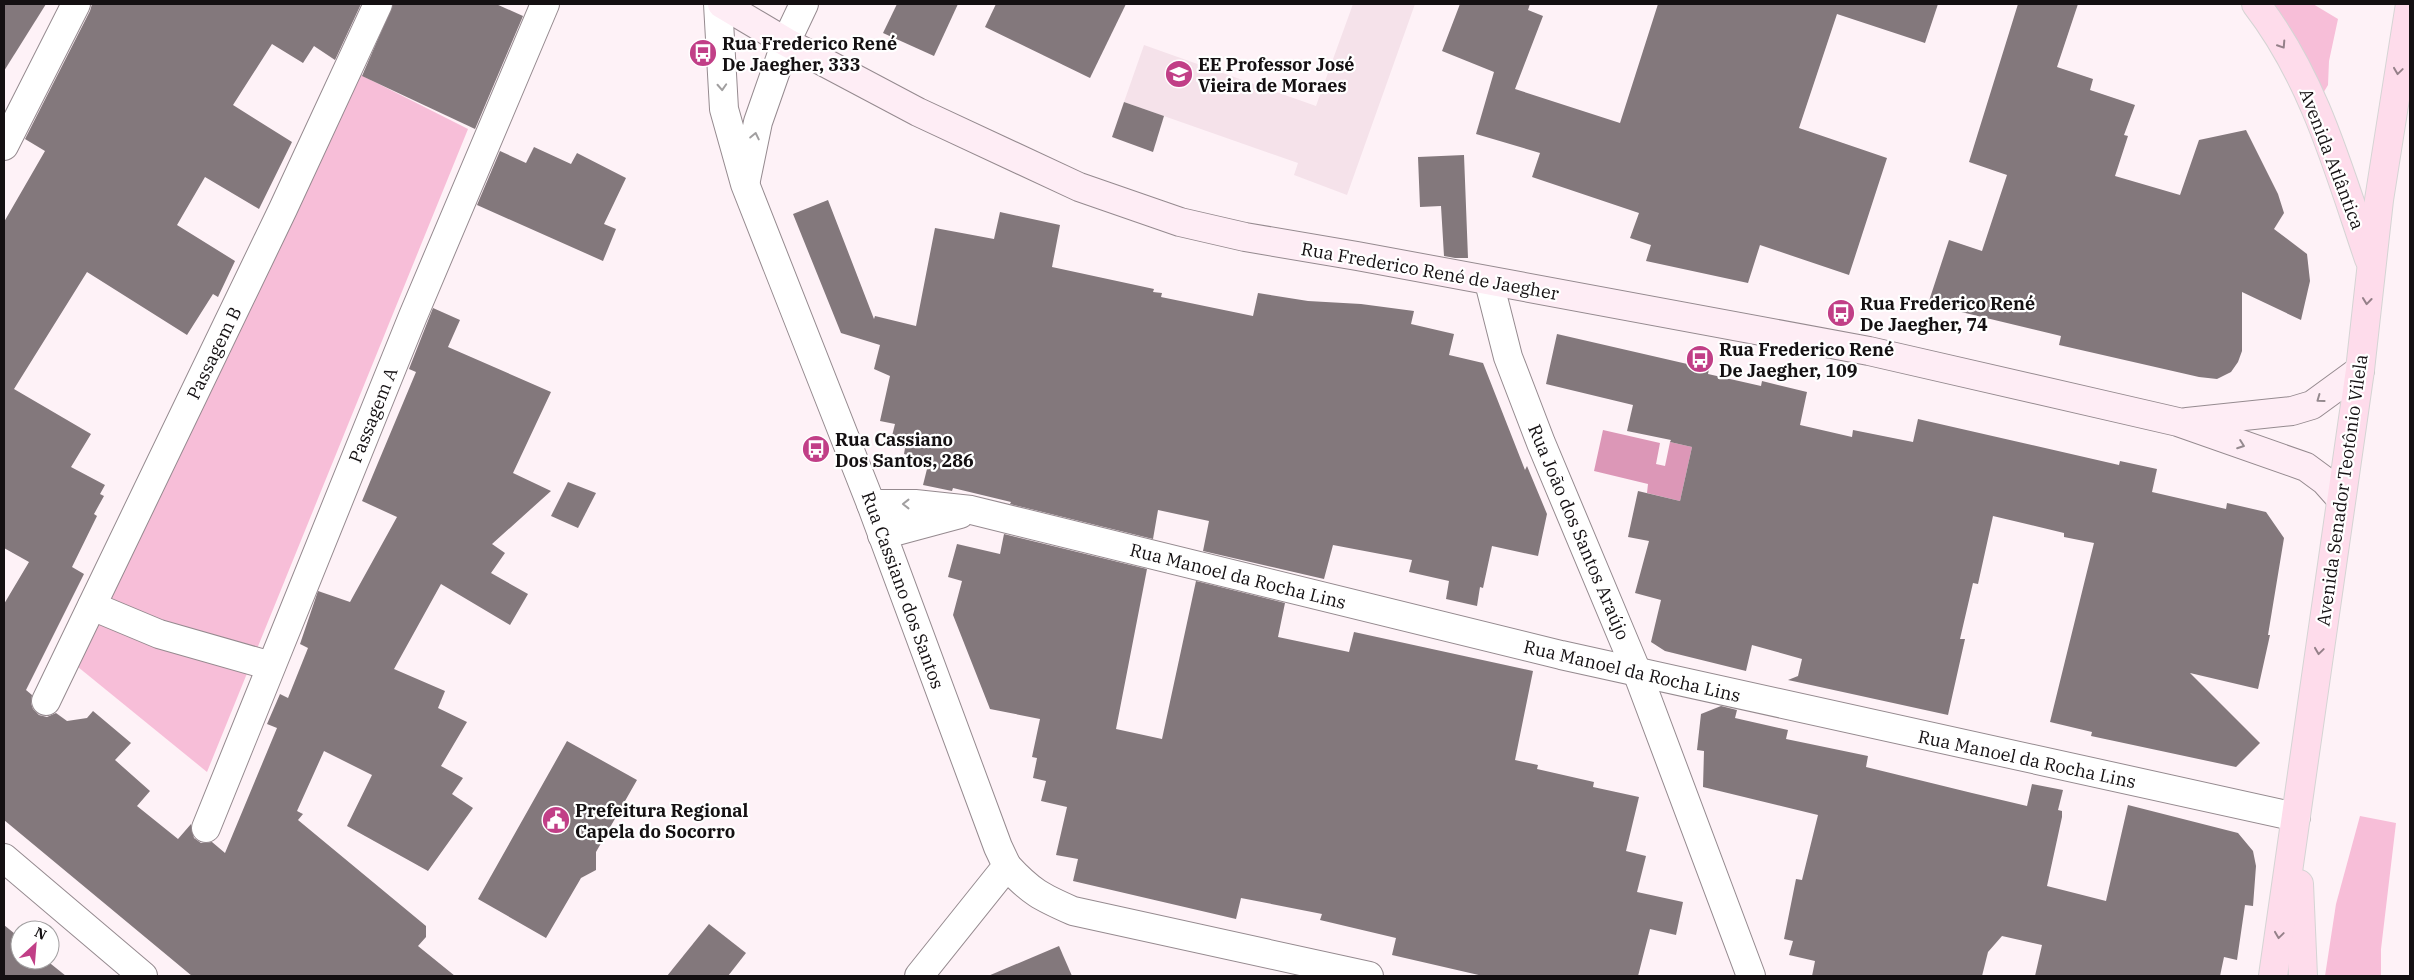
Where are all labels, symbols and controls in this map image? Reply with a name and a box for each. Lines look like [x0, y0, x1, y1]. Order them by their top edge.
place label: Rua Frederico René De Jaegher, 333 [722, 32, 897, 76]
bus stop icon: Rua Frederico René De Jaegher, 333 [688, 38, 718, 68]
one-way arrow [2276, 39, 2286, 48]
place label: EE Professor José Vieira de Moraes [1198, 53, 1355, 97]
school or university icon: EE Professor José Vieira de Moraes [1164, 59, 1194, 89]
one-way arrow [2394, 67, 2404, 75]
one-way arrow [717, 84, 728, 92]
street label: Avenida Atlântica [2294, 85, 2370, 233]
one-way arrow [749, 132, 760, 141]
street label: Rua Frederico René de Jaegher [1299, 237, 1561, 305]
place label: Rua Frederico René De Jaegher, 74 [1860, 292, 2035, 336]
bus stop icon: Rua Frederico René De Jaegher, 74 [1826, 298, 1856, 328]
one-way arrow [2362, 298, 2373, 306]
street label: Passagem B [182, 303, 246, 403]
place label: Rua Frederico René De Jaegher, 109 [1719, 338, 1894, 382]
bus stop icon: Rua Frederico René De Jaegher, 109 [1685, 344, 1715, 374]
street label: Avenida Senador Teotônio Vilela [2312, 352, 2372, 627]
street label: Passagem A [343, 363, 403, 466]
one-way arrow [2316, 393, 2326, 402]
street label: Rua João dos Santos Araújo [1523, 421, 1635, 643]
place label: Rua Cassiano Dos Santos, 286 [835, 428, 974, 472]
bus stop icon: Rua Cassiano Dos Santos, 286 [801, 434, 831, 464]
one-way arrow [2236, 439, 2245, 449]
street label: Rua Cassiano dos Santos [857, 488, 949, 692]
one-way arrow [901, 499, 909, 509]
street label: Rua Manoel da Rocha Lins [1128, 538, 1348, 614]
street label: Rua Manoel da Rocha Lins [1521, 635, 1743, 707]
one-way arrow [2315, 647, 2325, 656]
street label: Rua Manoel da Rocha Lins [1916, 725, 2138, 793]
place label: Prefeitura Regional Capela do Socorro [575, 799, 749, 843]
public building icon: Prefeitura Regional Capela do Socorro [541, 805, 571, 835]
north arrow [10, 920, 60, 970]
text: N [32, 923, 50, 944]
one-way arrow [2274, 931, 2285, 939]

